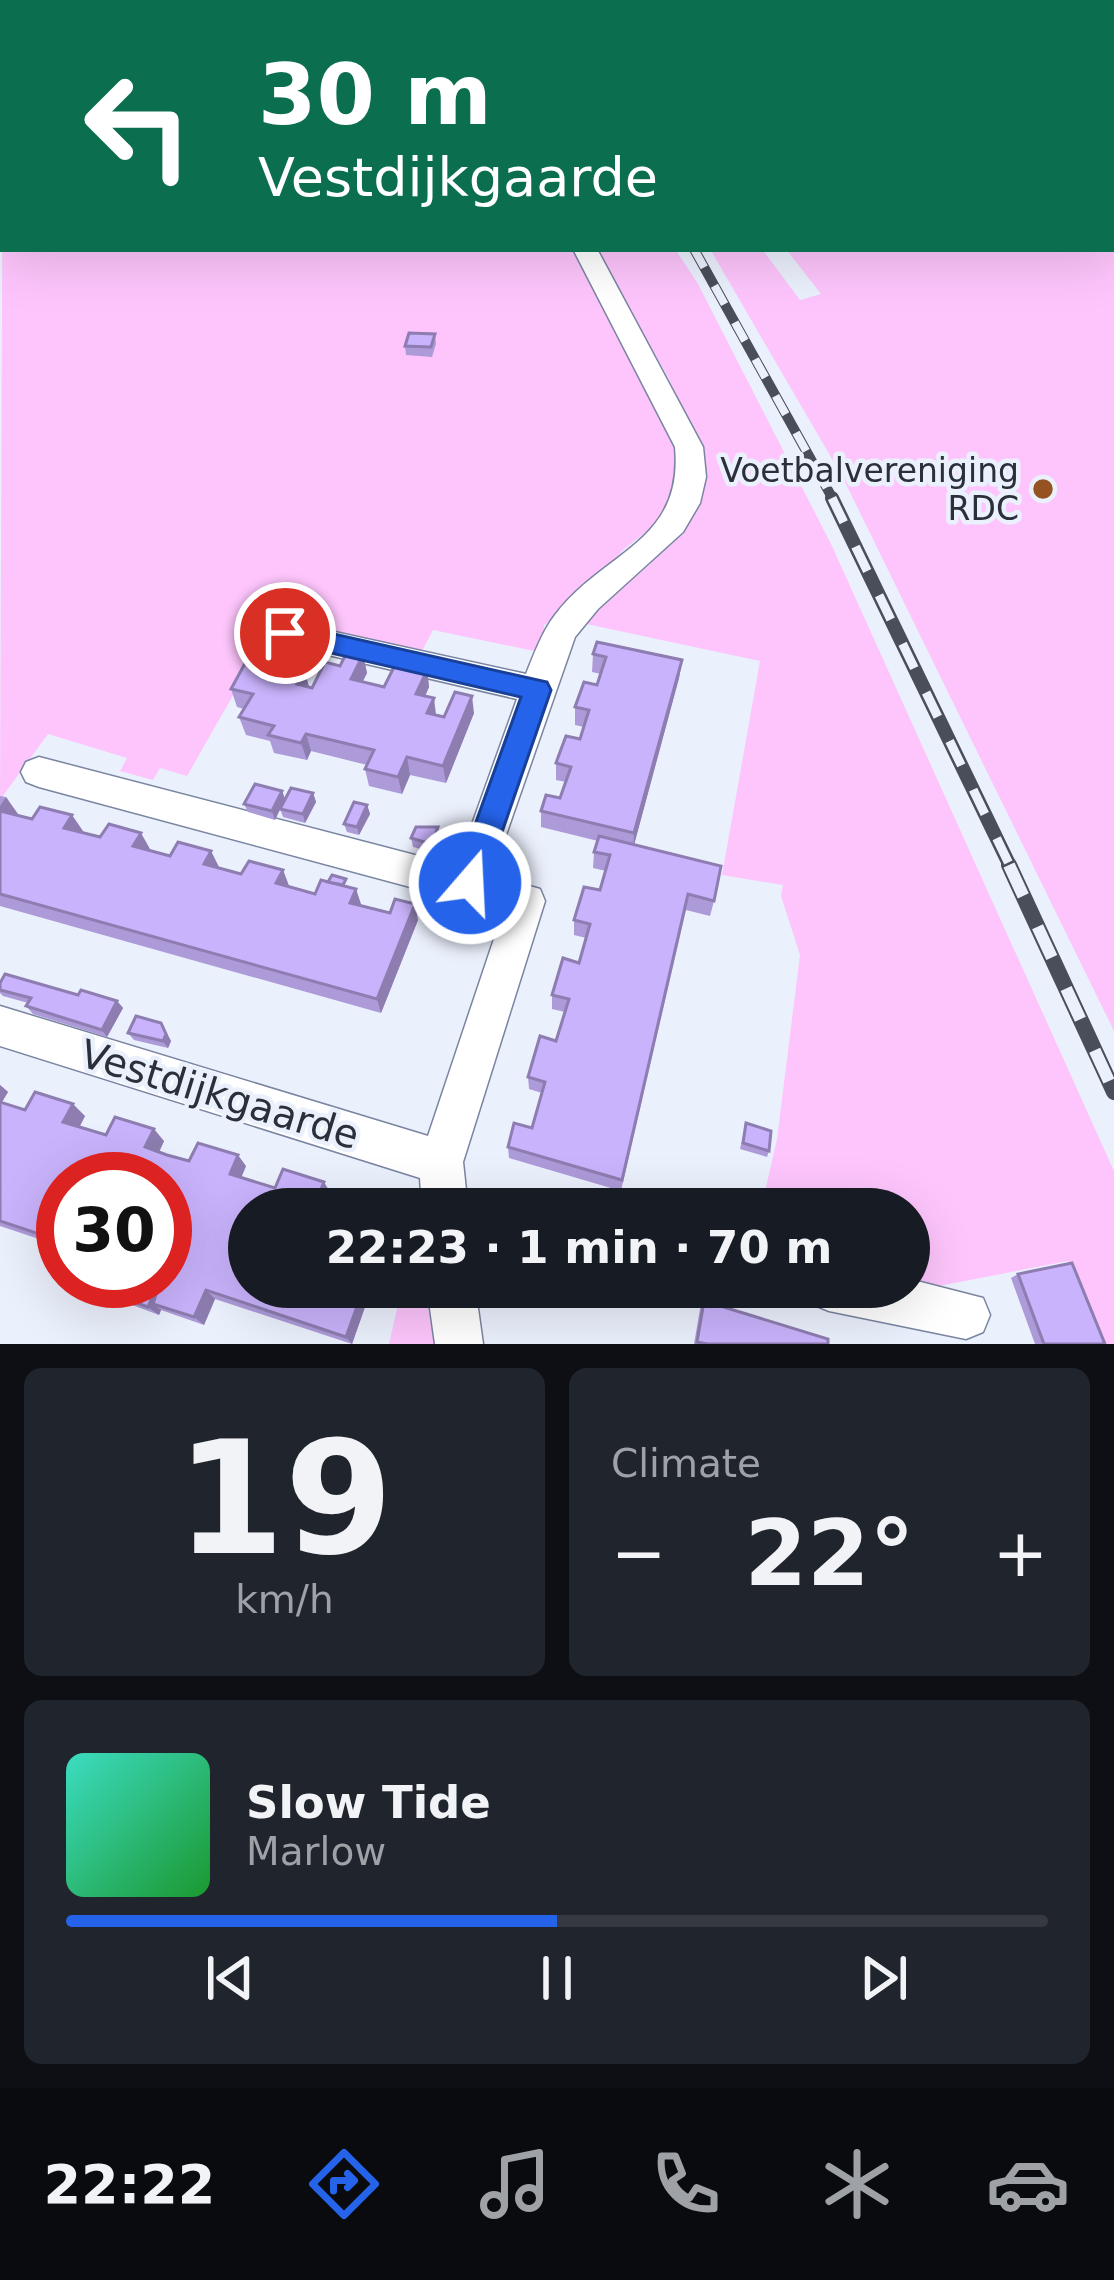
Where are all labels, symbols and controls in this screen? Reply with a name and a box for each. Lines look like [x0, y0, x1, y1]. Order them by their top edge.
text: 30 m [258, 46, 492, 144]
icon: left [60, 48, 216, 204]
text: Vestdijkgaarde [258, 146, 658, 209]
place label: Voetbalvereniging RDC [720, 451, 1019, 528]
marker: Voetbalvereniging RDC [1030, 476, 1056, 502]
pin [234, 582, 336, 684]
icon: arrive [252, 600, 318, 666]
position arrow [407, 820, 533, 946]
street label: Vestdijkgaarde [75, 1031, 365, 1158]
speed limit sign: 30 [36, 1152, 192, 1308]
text: 22:23 · 1 min · 70 m [326, 1221, 832, 1274]
text: 19 [176, 1408, 393, 1590]
text: Climate [611, 1441, 761, 1486]
text: 22° [744, 1501, 915, 1606]
text: − [611, 1515, 666, 1592]
text: + [993, 1515, 1048, 1592]
text: km/h [235, 1577, 334, 1622]
text: Slow Tide [246, 1776, 491, 1829]
text: Marlow [246, 1829, 386, 1874]
icon: previous [197, 1945, 263, 2011]
icon: pause [524, 1945, 590, 2011]
icon: next [851, 1945, 917, 2011]
icon: directions [302, 2142, 386, 2226]
icon: music [473, 2142, 557, 2226]
icon: phone [644, 2142, 728, 2226]
icon: climate [815, 2142, 899, 2226]
icon: car [986, 2142, 1070, 2226]
text: 22:22 [44, 2153, 215, 2216]

